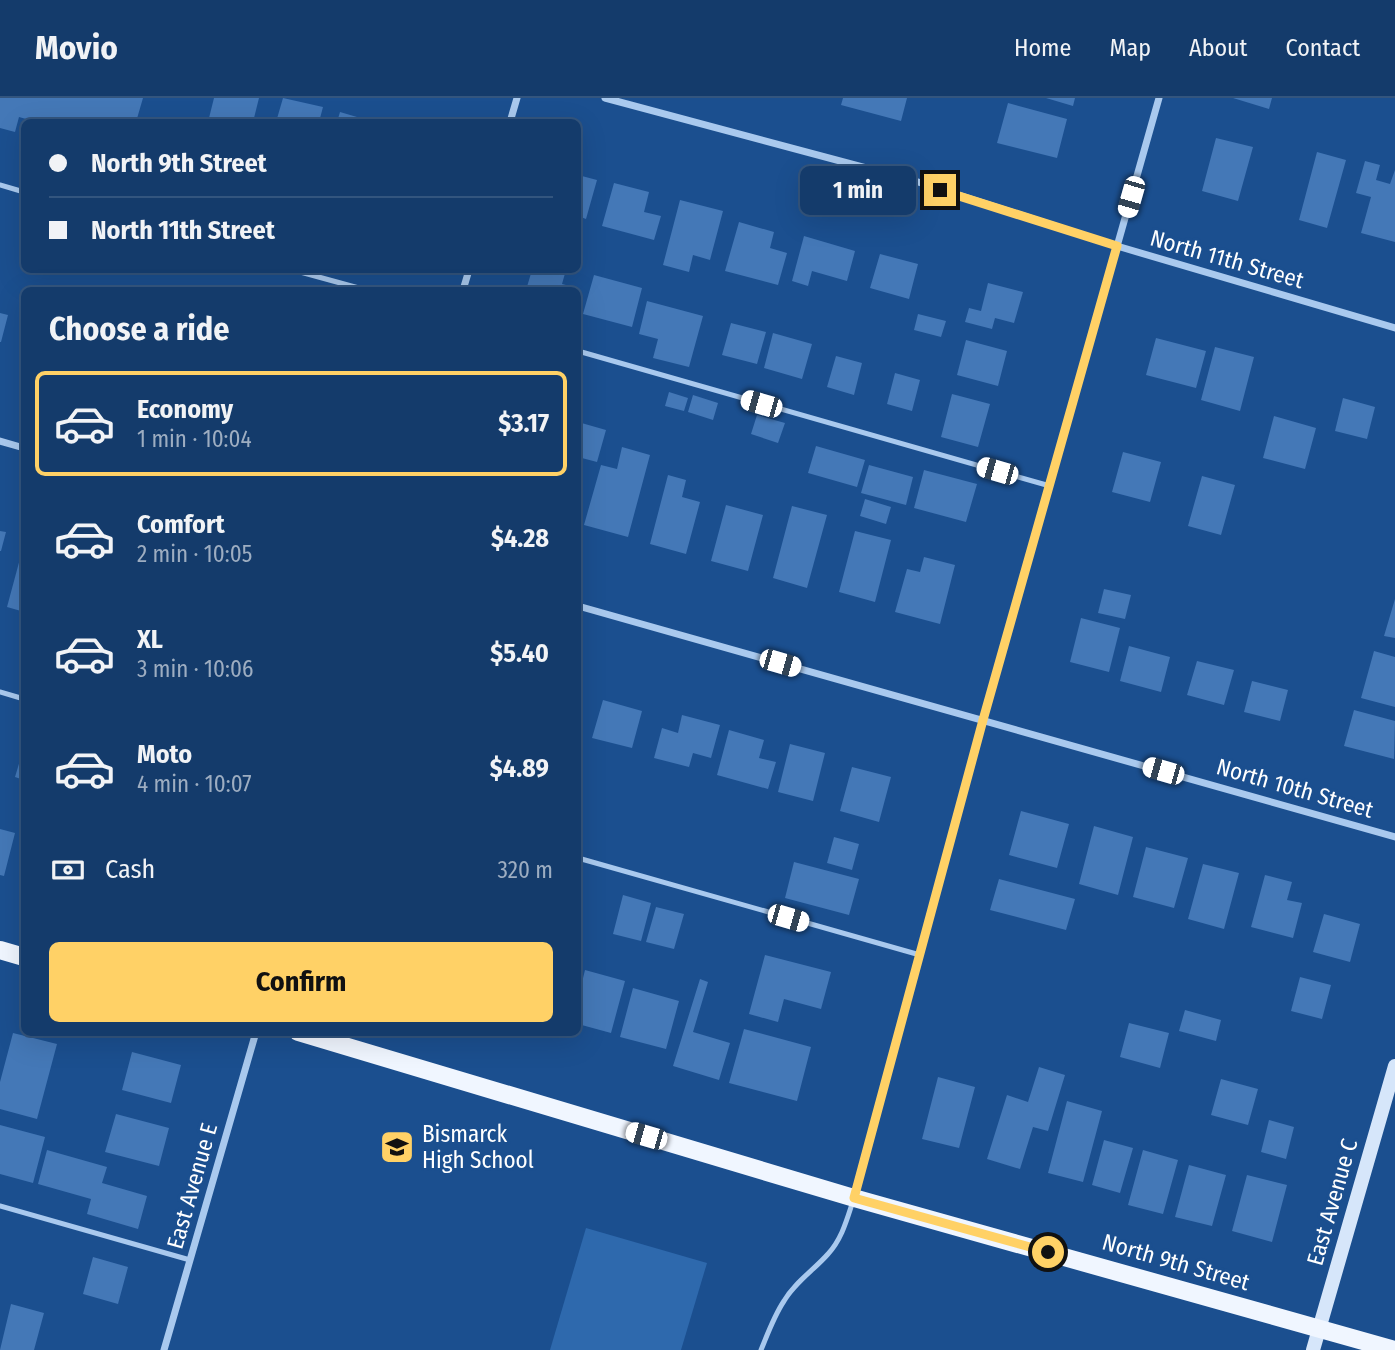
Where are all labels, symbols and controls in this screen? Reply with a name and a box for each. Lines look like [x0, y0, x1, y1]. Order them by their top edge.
text: Movio [35, 28, 118, 68]
text: Home [1014, 34, 1071, 62]
text: Map [1109, 34, 1151, 62]
text: About [1189, 34, 1247, 62]
text: Contact [1285, 34, 1360, 62]
text: North 9th Street [91, 148, 267, 179]
callout: 1 min [800, 166, 916, 214]
route end [924, 174, 956, 206]
car [1116, 174, 1147, 220]
text: 1 min [833, 176, 883, 204]
text: North 11th Street [91, 215, 275, 246]
street label: North 11th Street [1147, 224, 1307, 294]
text: Choose a ride [49, 310, 230, 348]
car [738, 388, 785, 420]
icon: car [53, 392, 116, 455]
text: Economy [137, 394, 233, 425]
text: $3.17 [498, 408, 549, 439]
text: 1 min · 10:04 [137, 425, 252, 453]
car [974, 455, 1021, 487]
icon: car [53, 507, 116, 570]
text: Comfort [137, 509, 225, 540]
text: $4.28 [491, 523, 549, 554]
text: 2 min · 10:05 [137, 540, 252, 568]
icon: car [53, 622, 116, 685]
text: XL [137, 624, 163, 655]
text: $5.40 [490, 638, 549, 669]
car [757, 647, 804, 679]
text: 3 min · 10:06 [137, 655, 253, 683]
icon: car [53, 737, 116, 800]
text: Moto [137, 739, 192, 770]
street label: North 10th Street [1213, 752, 1377, 824]
text: $4.89 [490, 753, 549, 784]
car [1140, 755, 1187, 787]
text: 4 min · 10:07 [137, 770, 252, 798]
icon: cash [49, 851, 87, 889]
text: Cash [105, 854, 155, 885]
text: 320 m [498, 856, 553, 884]
car [765, 902, 812, 934]
button: Confirm [49, 942, 553, 1022]
street label: East Avenue E [161, 1120, 223, 1252]
place label: Bismarck High School [422, 1120, 534, 1174]
car [623, 1120, 670, 1152]
school or university icon: Bismarck High School [378, 1128, 416, 1166]
street label: East Avenue C [1301, 1135, 1364, 1269]
street label: North 9th Street [1099, 1228, 1253, 1297]
route start [1032, 1236, 1064, 1268]

